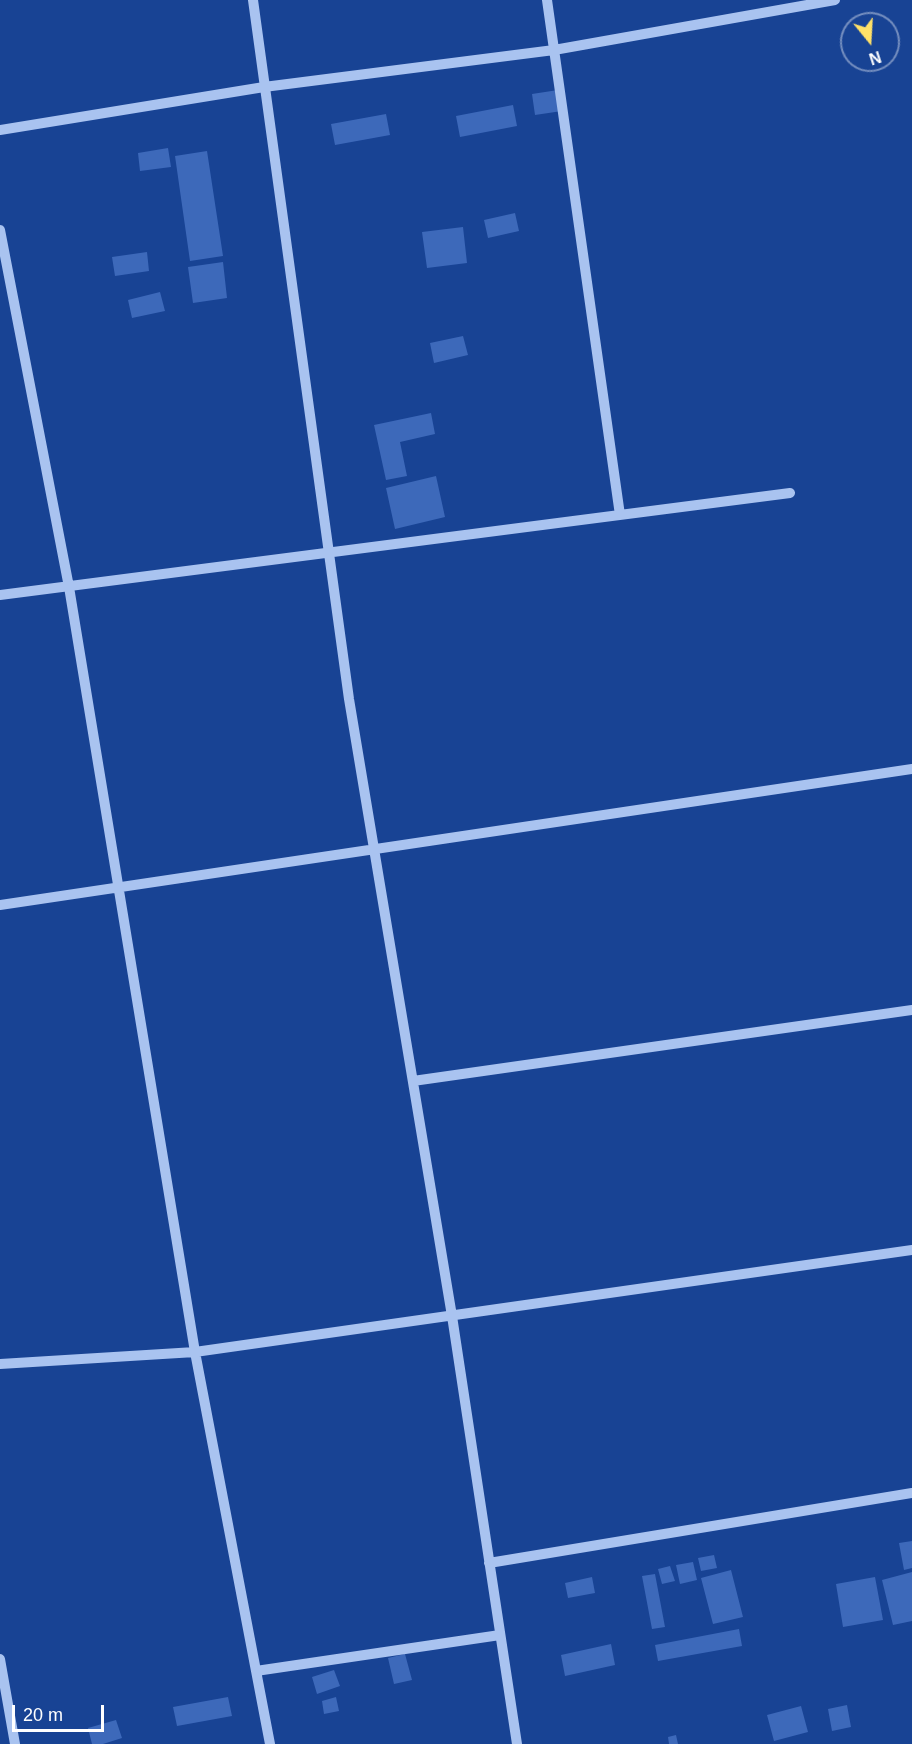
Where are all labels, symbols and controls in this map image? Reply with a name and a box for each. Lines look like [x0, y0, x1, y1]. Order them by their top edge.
north arrow [840, 12, 900, 72]
text: N [867, 48, 883, 68]
scale bar [15, 1693, 106, 1731]
text: 20 m [23, 1705, 63, 1725]

